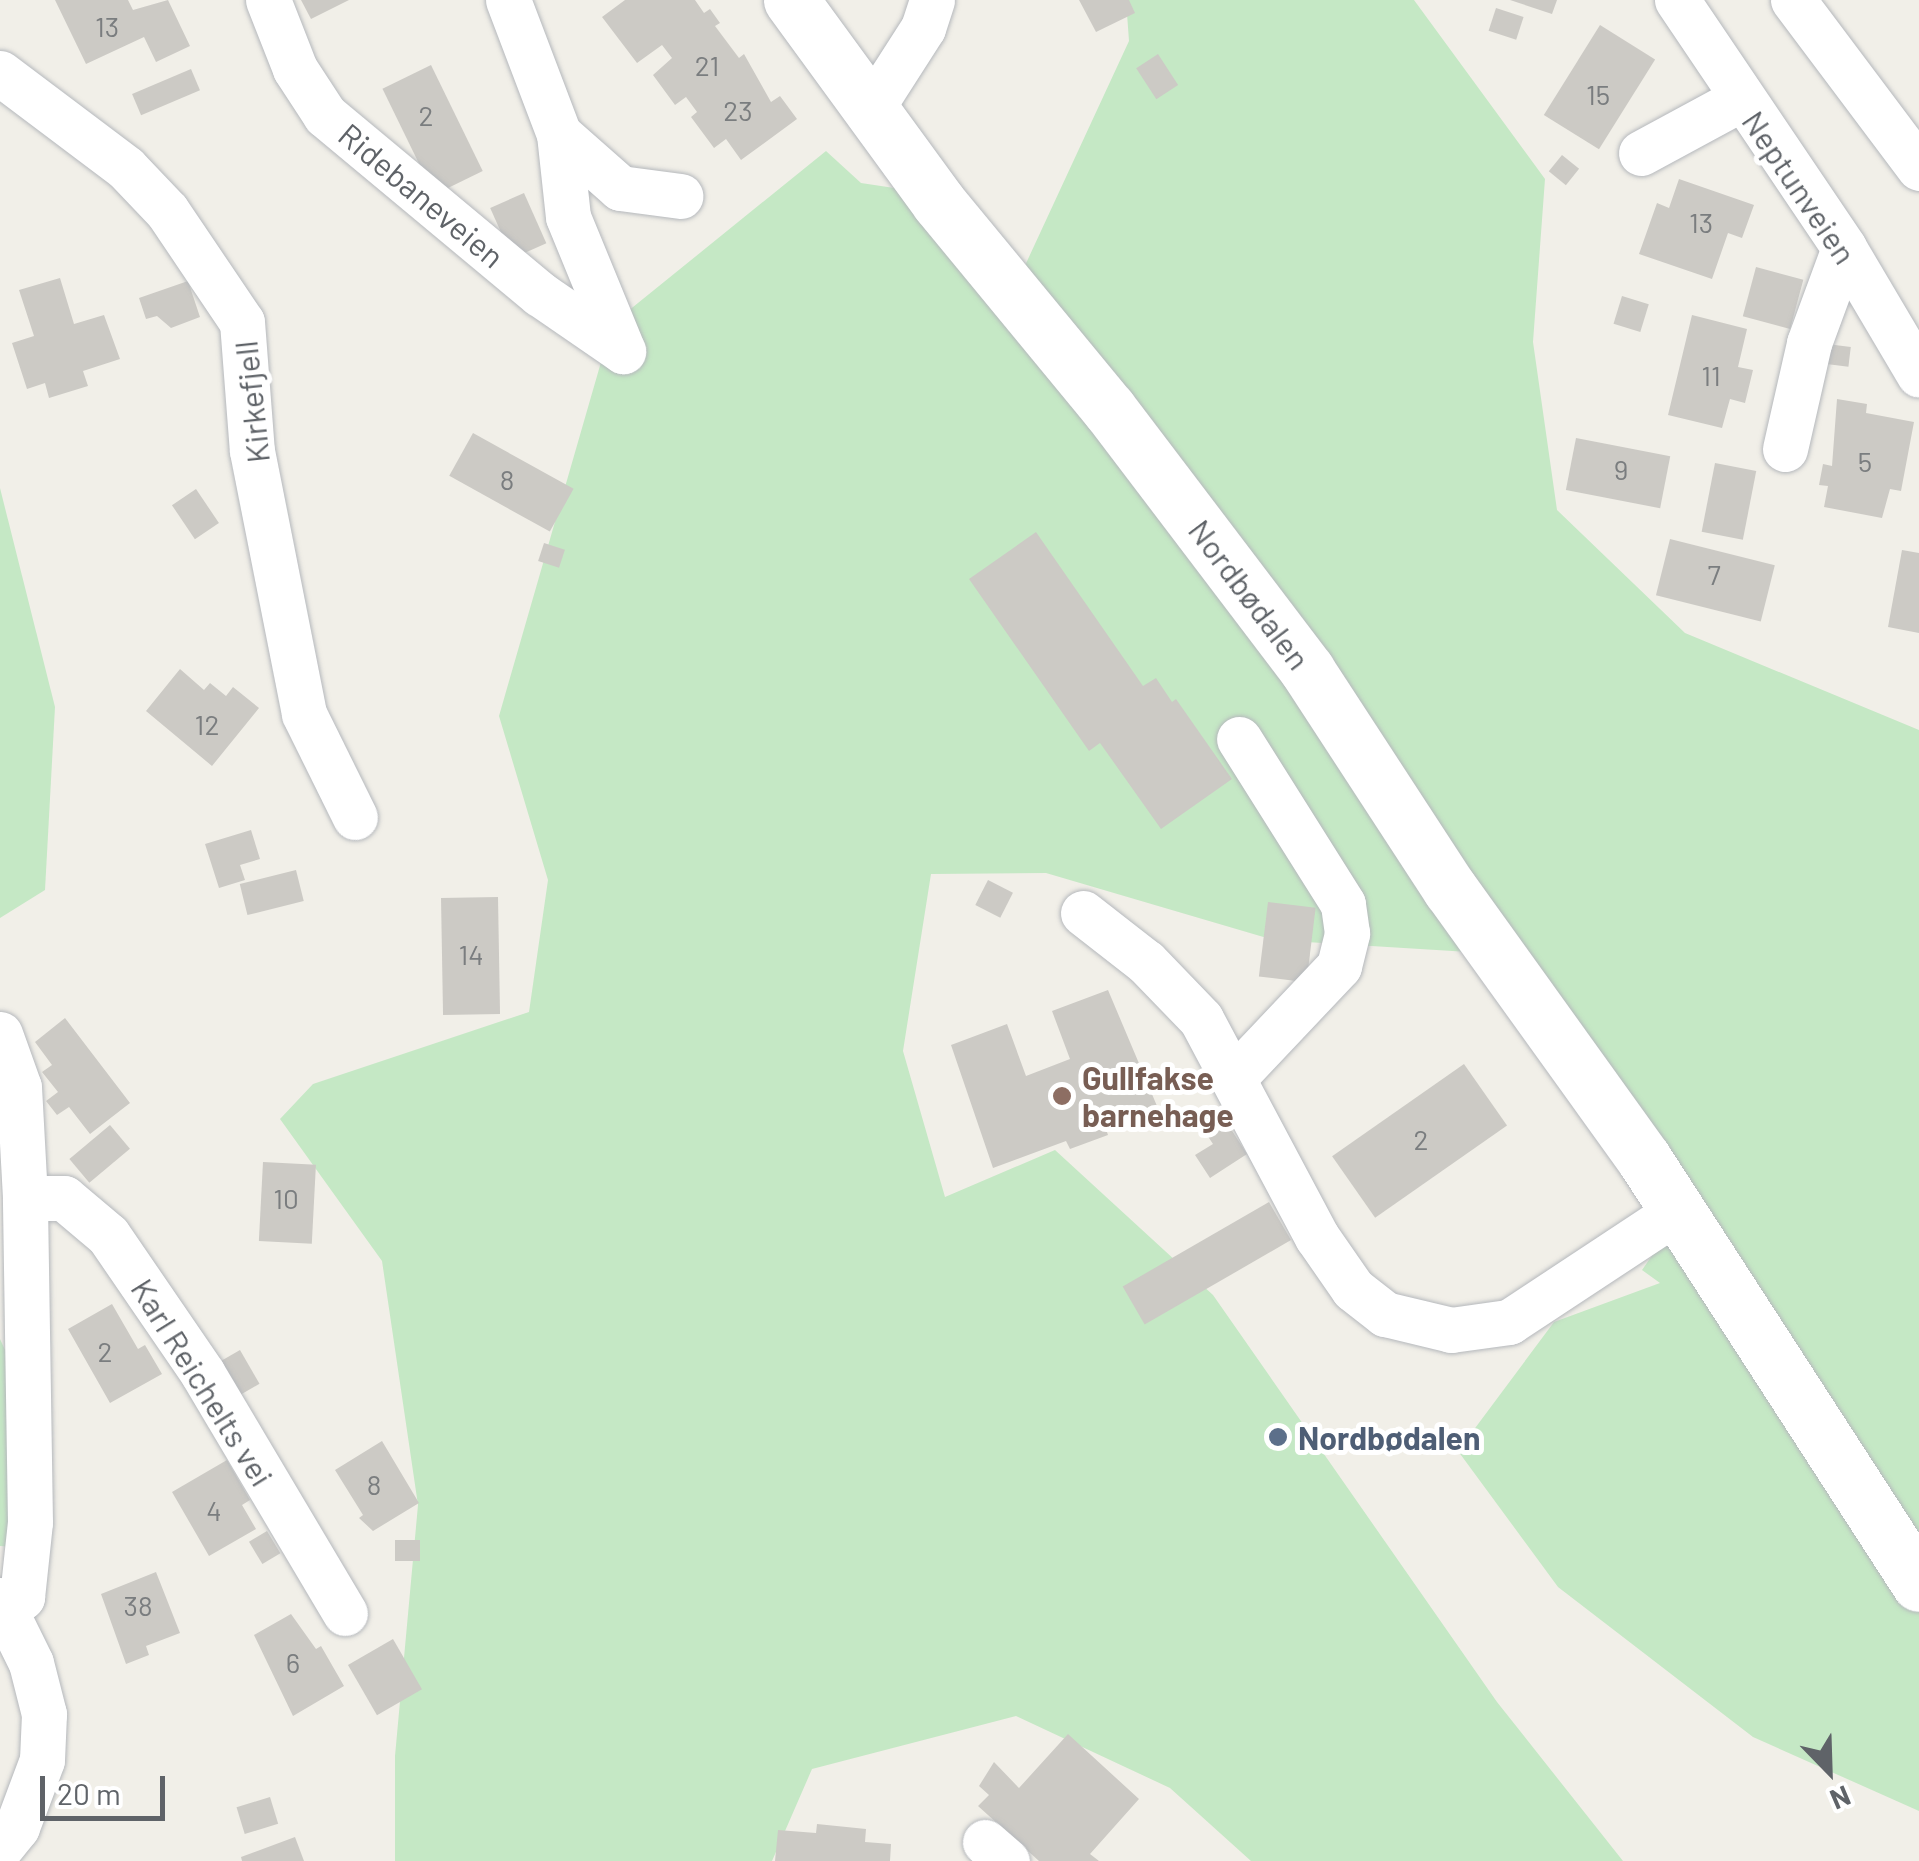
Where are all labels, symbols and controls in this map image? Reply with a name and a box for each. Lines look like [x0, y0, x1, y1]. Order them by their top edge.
house number: 13 [95, 9, 119, 43]
house number: 21 [695, 48, 719, 82]
house number: 15 [1586, 77, 1610, 111]
house number: 23 [723, 93, 753, 127]
house number: 2 [418, 98, 434, 132]
street label: Neptunveien [1735, 103, 1865, 271]
street label: Ridebaneveien [332, 115, 512, 275]
house number: 13 [1689, 205, 1713, 239]
street label: Kirkefjell [225, 339, 277, 465]
house number: 11 [1701, 358, 1721, 392]
house number: 5 [1858, 444, 1872, 478]
house number: 9 [1614, 452, 1628, 486]
house number: 8 [500, 462, 514, 496]
street label: Nordbødalen [1181, 512, 1319, 676]
house number: 7 [1707, 557, 1721, 591]
house number: 12 [195, 707, 219, 741]
house number: 14 [458, 937, 484, 971]
place label: Gullfakse barnehage [1082, 1059, 1234, 1134]
marker: Gullfakse barnehage [1051, 1085, 1073, 1107]
house number: 2 [1413, 1122, 1429, 1156]
house number: 10 [273, 1181, 299, 1215]
street label: Karl Reichelts vei [124, 1271, 282, 1493]
house number: 2 [97, 1334, 113, 1368]
place label: Nordbødalen [1298, 1418, 1480, 1456]
marker: Nordbødalen [1267, 1426, 1289, 1448]
house number: 8 [367, 1467, 381, 1501]
house number: 4 [206, 1493, 222, 1527]
house number: 38 [123, 1588, 153, 1622]
house number: 6 [286, 1645, 300, 1679]
north arrow [1779, 1721, 1879, 1821]
scale bar [45, 1756, 170, 1818]
text: 20 m [57, 1775, 121, 1811]
text: N [1826, 1779, 1856, 1818]

